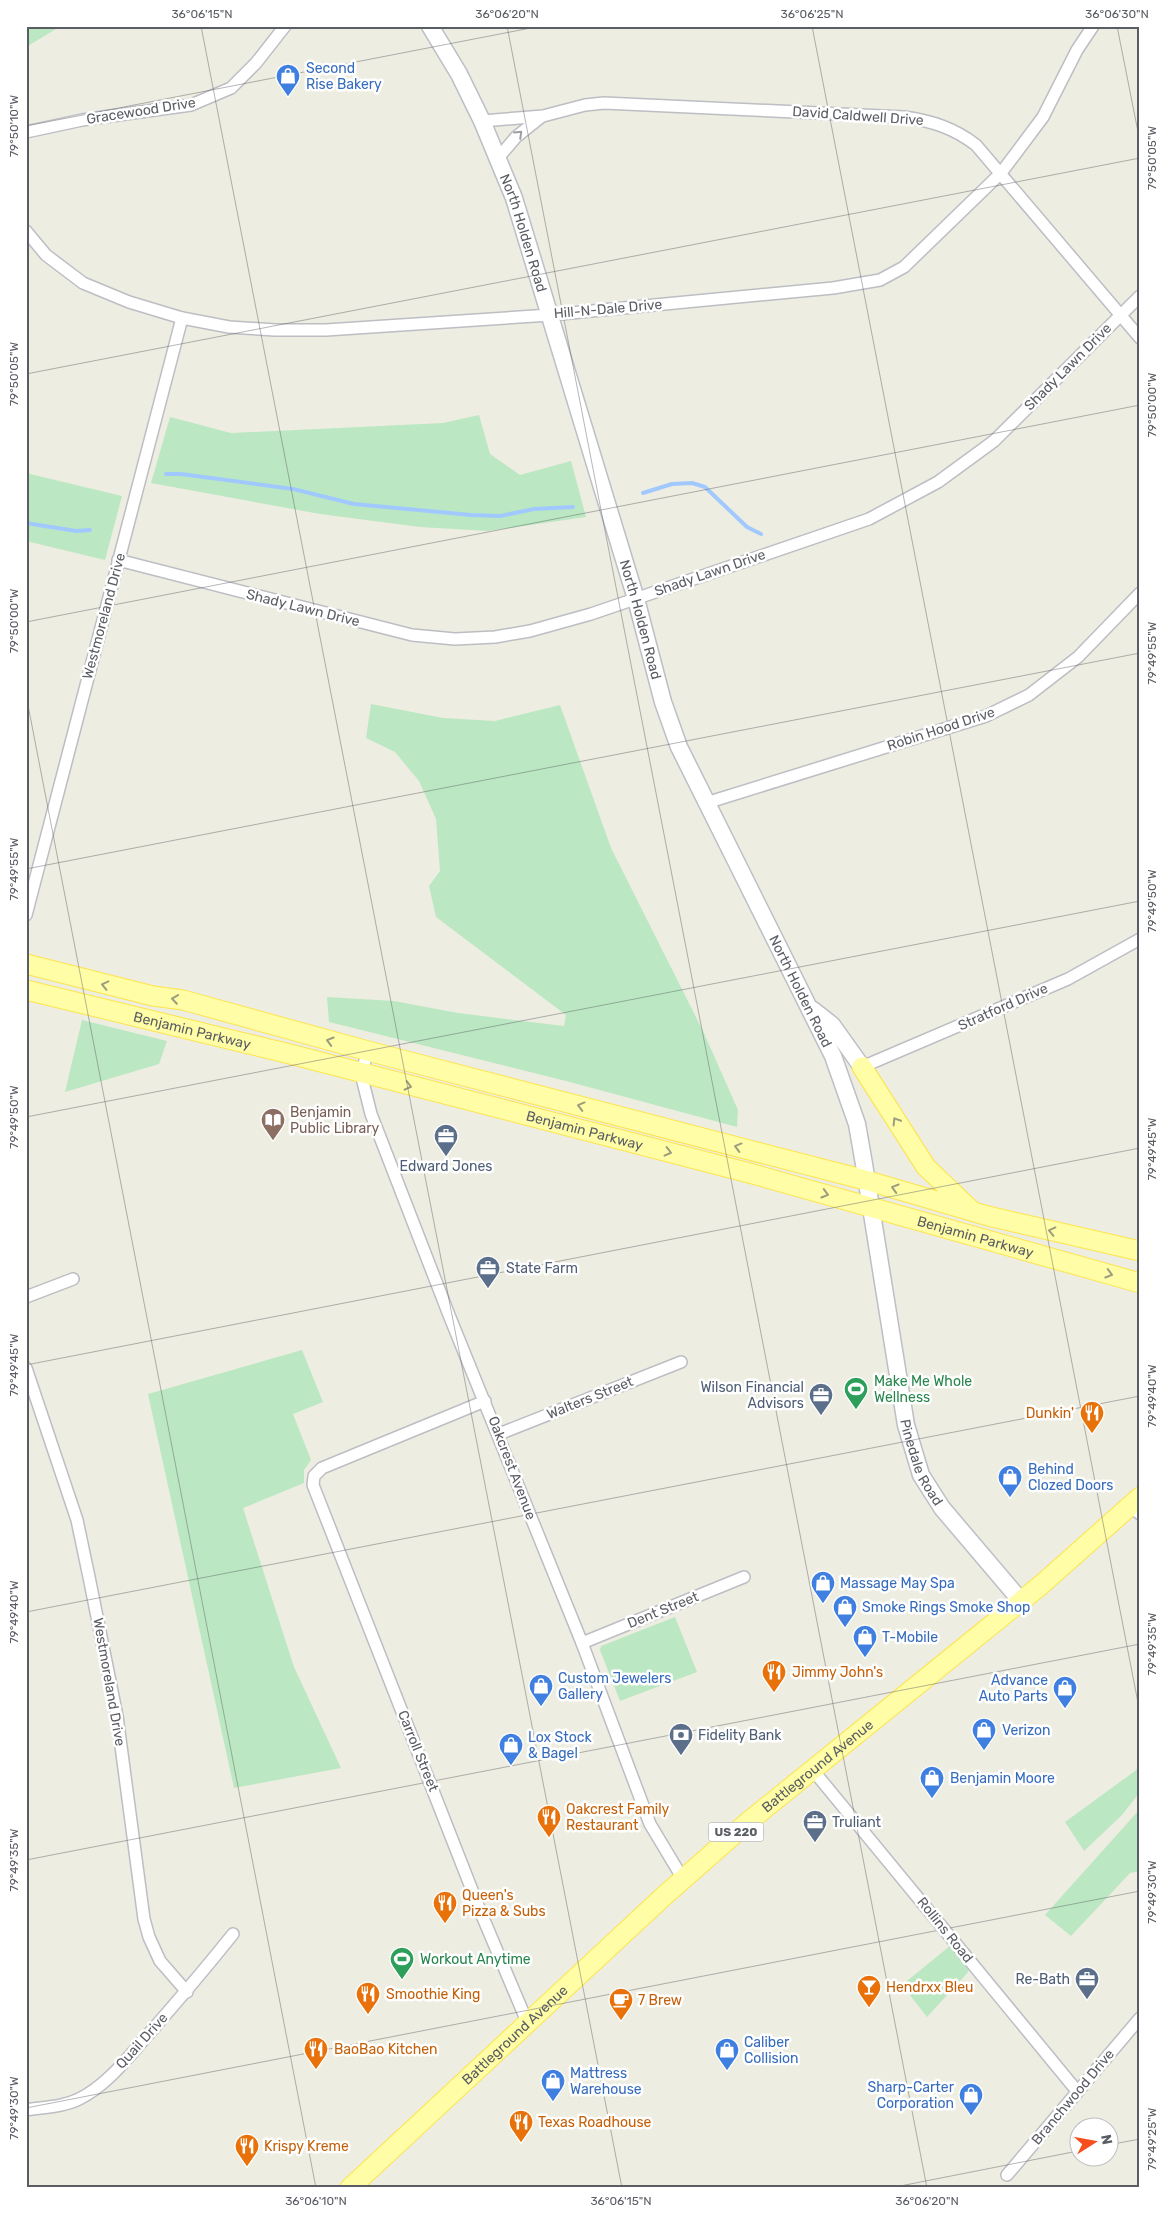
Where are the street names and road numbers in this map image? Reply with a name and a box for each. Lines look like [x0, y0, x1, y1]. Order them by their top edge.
street label: Gracewood Drive [85, 94, 197, 128]
street label: David Caldwell Drive [792, 103, 924, 129]
street label: North Holden Road [496, 171, 551, 294]
street label: Hill-N-Dale Drive [553, 296, 663, 322]
street label: Shady Lawn Drive [1021, 320, 1115, 414]
street label: Shady Lawn Drive [652, 546, 768, 600]
street label: Westmoreland Drive [79, 551, 129, 681]
street label: North Holden Road [616, 558, 665, 681]
street label: Shady Lawn Drive [244, 586, 362, 630]
street label: Robin Hood Drive [885, 704, 997, 754]
street label: North Holden Road [766, 932, 836, 1050]
street label: Stratford Drive [955, 980, 1051, 1034]
street label: Benjamin Parkway [132, 1008, 253, 1053]
street label: Benjamin Parkway [524, 1107, 645, 1154]
street label: Benjamin Parkway [915, 1212, 1036, 1261]
street label: Walters Street [544, 1373, 636, 1423]
street label: Oakcrest Avenue [484, 1414, 540, 1522]
street label: Pinedale Road [897, 1418, 947, 1509]
street label: Dent Street [625, 1588, 702, 1632]
street label: Westmoreland Drive [89, 1617, 129, 1748]
street label: Carroll Street [394, 1708, 442, 1795]
street label: Battleground Avenue [758, 1716, 877, 1816]
road number: US 220 [708, 1822, 764, 1841]
street label: Rollins Road [913, 1894, 977, 1966]
street label: Battleground Avenue [458, 1981, 571, 2088]
street label: Quail Drive [112, 2009, 172, 2073]
street label: Branchwood Drive [1028, 2046, 1118, 2148]

